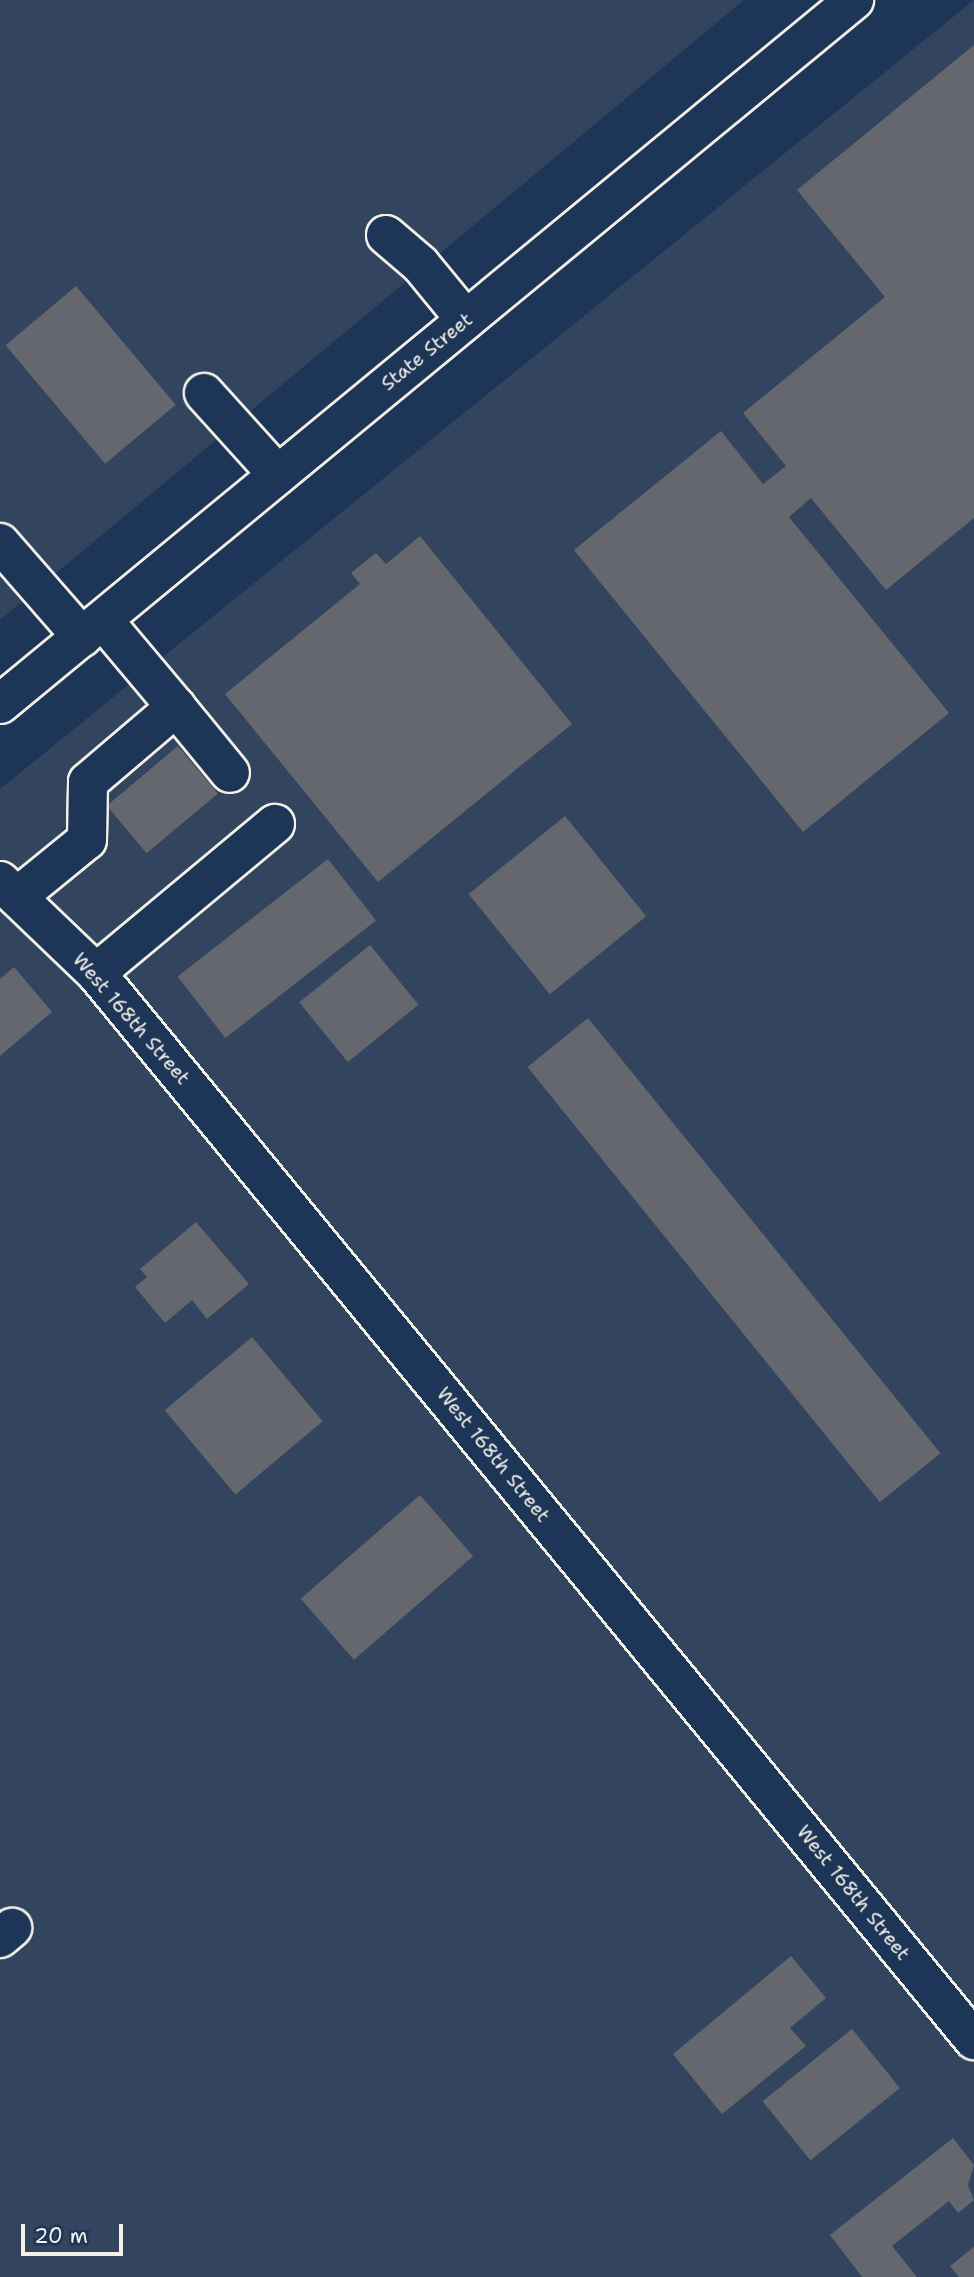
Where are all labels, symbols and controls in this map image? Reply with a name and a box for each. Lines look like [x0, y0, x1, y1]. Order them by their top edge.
street label: State Street [377, 308, 477, 396]
street label: West 168th Street [68, 949, 194, 1089]
street label: West 168th Street [432, 1383, 554, 1527]
street label: West 168th Street [792, 1821, 914, 1965]
scale bar [24, 2210, 126, 2254]
text: 20 m [34, 2222, 88, 2250]

